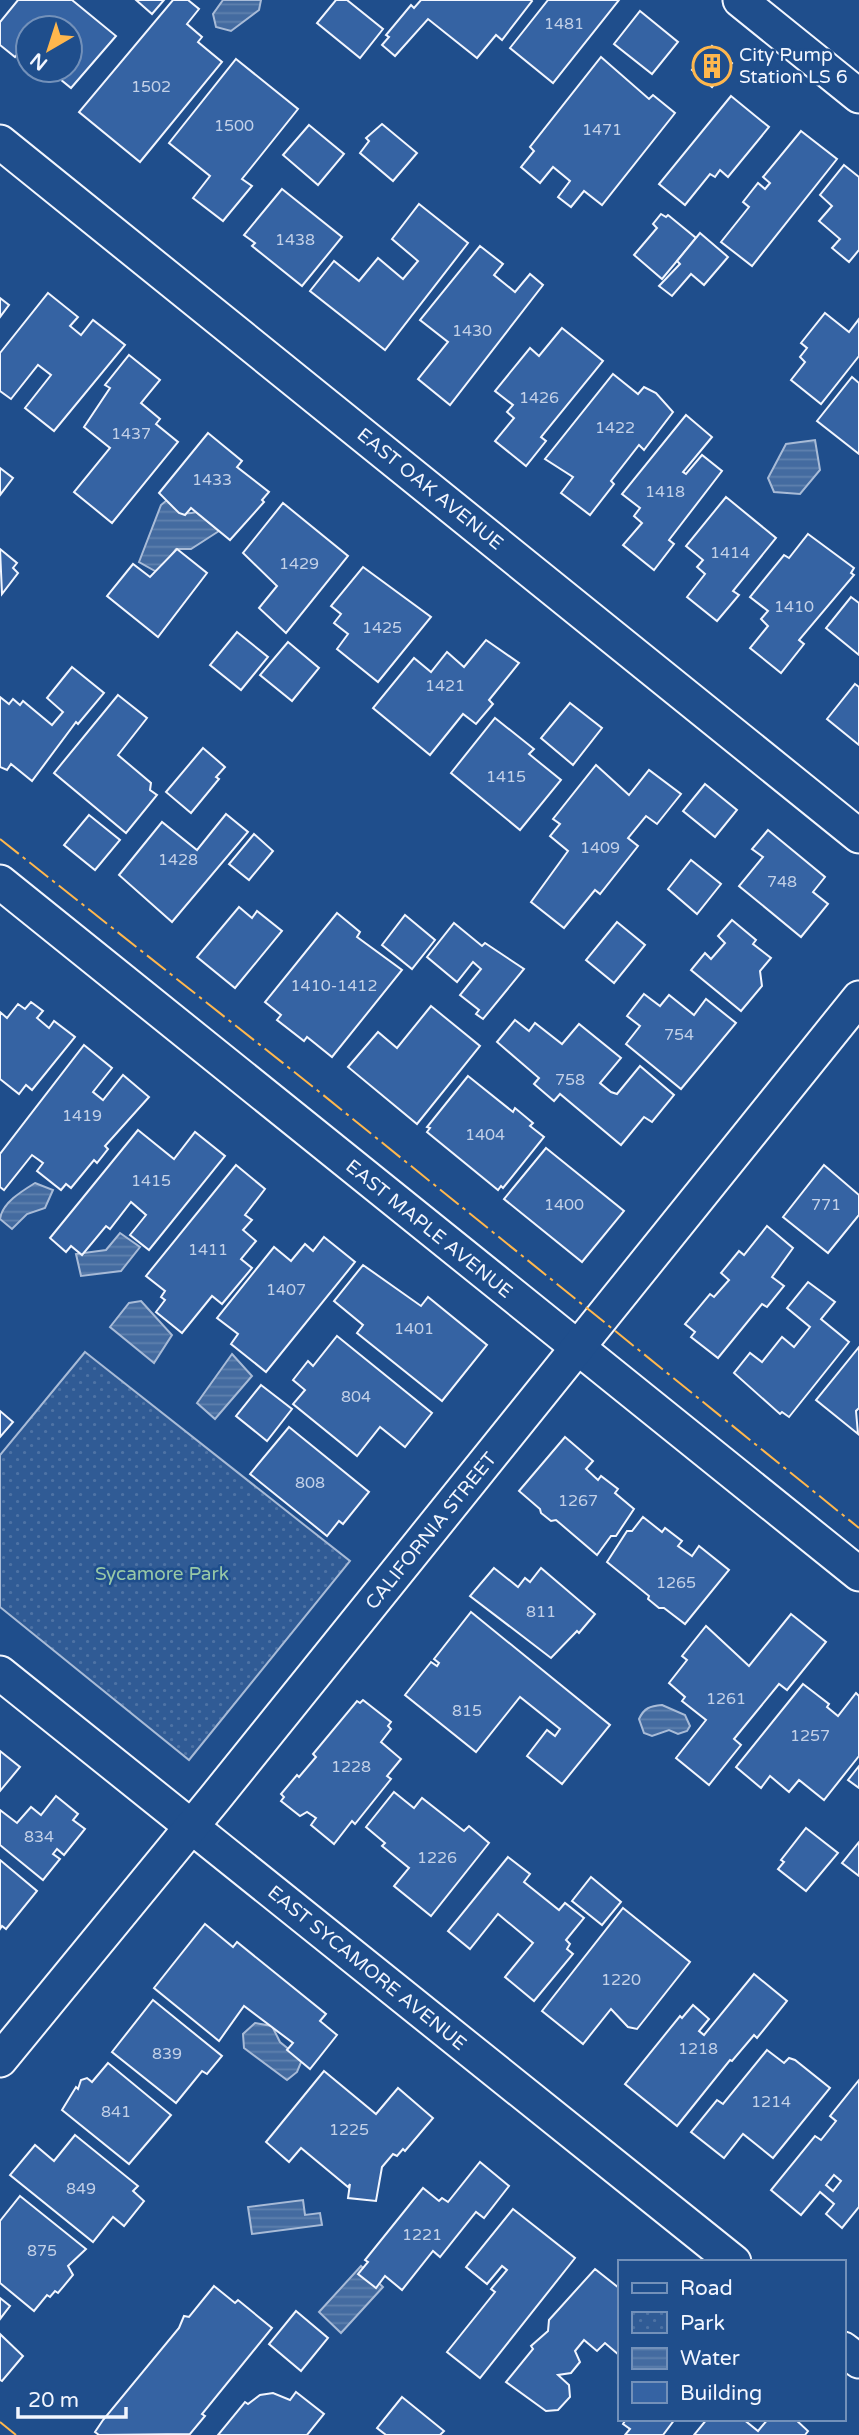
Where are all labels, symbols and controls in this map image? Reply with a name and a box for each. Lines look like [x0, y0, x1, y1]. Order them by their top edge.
north arrow [14, 14, 84, 84]
house number: 1481 [544, 14, 584, 34]
place label: City Pump Station LS 6 [739, 44, 848, 88]
building icon: City Pump Station LS 6 [691, 45, 733, 87]
text: N [26, 48, 52, 75]
house number: 1502 [131, 77, 171, 97]
house number: 1500 [214, 116, 254, 136]
house number: 1471 [582, 120, 622, 140]
house number: 1438 [275, 230, 315, 250]
house number: 1430 [452, 321, 492, 341]
house number: 1426 [519, 388, 559, 408]
house number: 1422 [595, 418, 635, 438]
street label: EAST OAK AVENUE [353, 423, 507, 555]
house number: 1437 [111, 424, 151, 444]
house number: 1433 [192, 470, 232, 490]
house number: 1418 [645, 482, 685, 502]
house number: 1414 [710, 543, 750, 563]
house number: 1429 [279, 554, 319, 574]
house number: 1410 [774, 597, 814, 617]
house number: 1425 [362, 618, 402, 638]
house number: 1421 [425, 676, 465, 696]
house number: 1415 [486, 767, 526, 787]
house number: 1409 [580, 838, 620, 858]
house number: 1428 [158, 850, 198, 870]
house number: 748 [767, 872, 797, 892]
house number: 1410-1412 [291, 976, 377, 996]
house number: 754 [664, 1025, 694, 1045]
house number: 758 [555, 1070, 585, 1090]
house number: 1419 [62, 1106, 102, 1126]
house number: 1404 [465, 1125, 505, 1145]
street label: EAST MAPLE AVENUE [341, 1155, 517, 1303]
house number: 1415 [131, 1171, 171, 1191]
house number: 1400 [544, 1195, 584, 1215]
house number: 771 [811, 1195, 841, 1215]
house number: 1411 [188, 1240, 228, 1260]
house number: 1407 [266, 1280, 306, 1300]
house number: 1401 [394, 1319, 434, 1339]
house number: 804 [341, 1387, 371, 1407]
street label: CALIFORNIA STREET [361, 1448, 501, 1614]
house number: 808 [295, 1473, 325, 1493]
house number: 1267 [558, 1491, 598, 1511]
park label: Sycamore Park [95, 1563, 229, 1585]
house number: 1265 [656, 1573, 696, 1593]
house number: 811 [526, 1602, 556, 1622]
house number: 1261 [706, 1689, 746, 1709]
house number: 815 [452, 1701, 482, 1721]
house number: 1257 [790, 1726, 830, 1746]
house number: 1228 [331, 1757, 371, 1777]
house number: 834 [24, 1827, 54, 1847]
house number: 1226 [417, 1848, 457, 1868]
street label: EAST SYCAMORE AVENUE [263, 1881, 471, 2055]
house number: 1220 [601, 1970, 641, 1990]
house number: 1218 [678, 2039, 718, 2059]
house number: 839 [152, 2044, 182, 2064]
house number: 1214 [751, 2092, 791, 2112]
house number: 841 [101, 2102, 131, 2122]
house number: 1225 [329, 2120, 369, 2140]
house number: 849 [66, 2179, 96, 2199]
house number: 1221 [402, 2225, 442, 2245]
house number: 875 [27, 2241, 57, 2261]
legend [618, 2260, 845, 2421]
text: Road [680, 2276, 733, 2301]
text: Park [680, 2311, 725, 2336]
text: Water [680, 2346, 740, 2371]
scale bar [18, 2376, 126, 2420]
text: Building [680, 2381, 762, 2406]
text: 20 m [28, 2388, 79, 2413]

